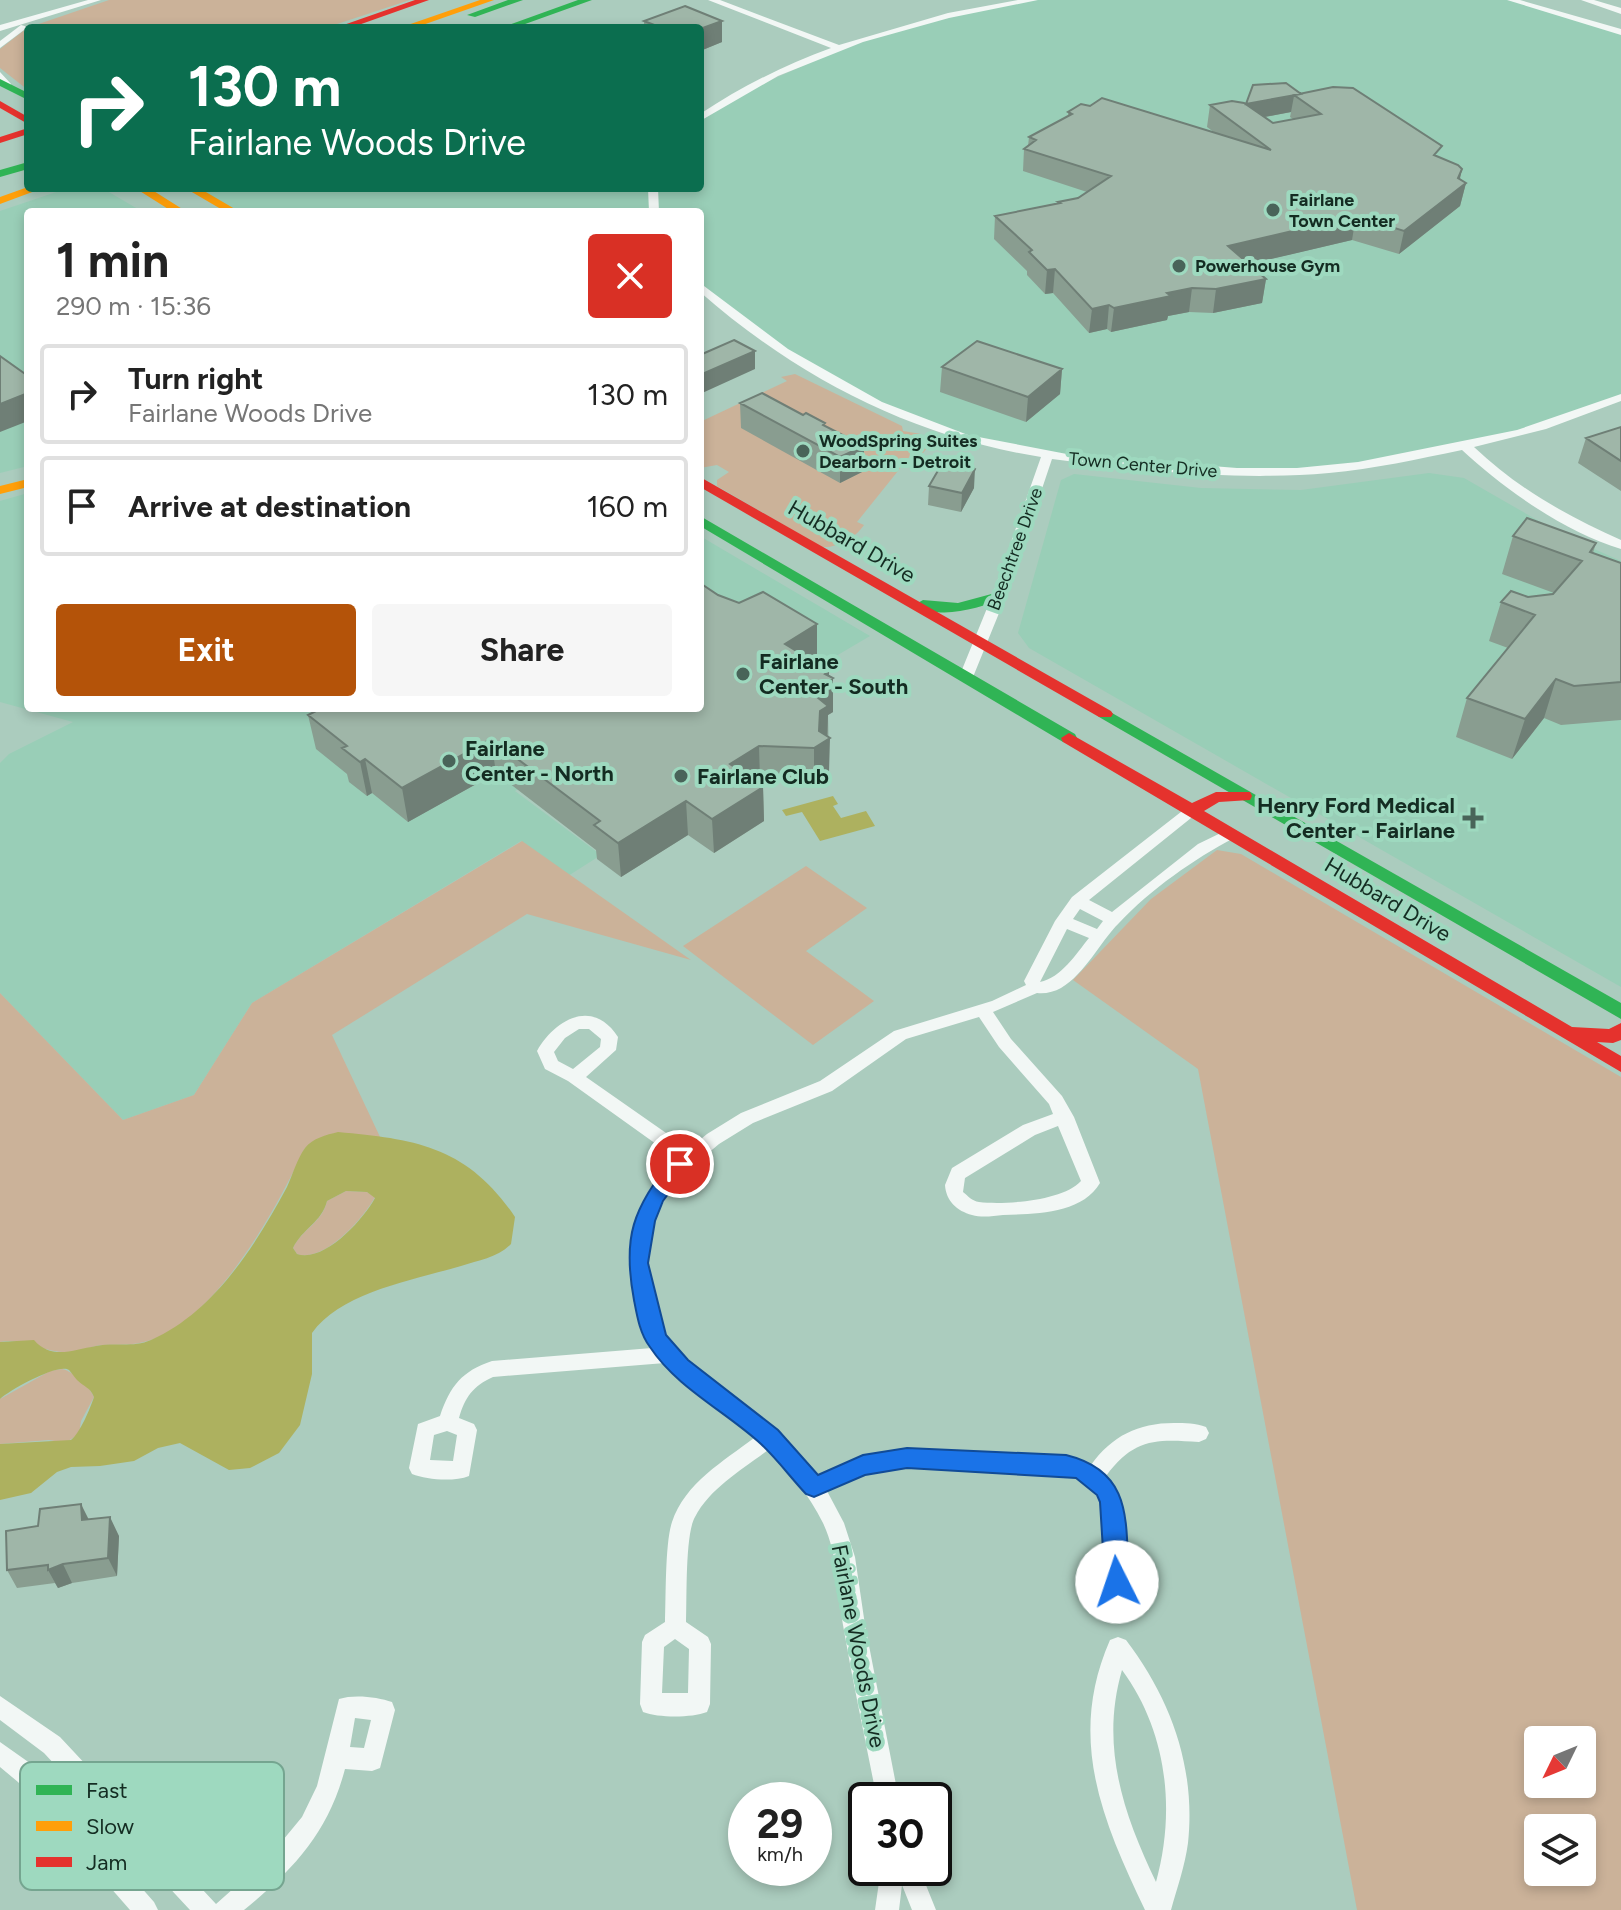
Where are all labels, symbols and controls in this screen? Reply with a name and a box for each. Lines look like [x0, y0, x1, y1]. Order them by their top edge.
text: 130 m [188, 53, 341, 120]
icon: right [56, 56, 160, 160]
text: Fairlane Woods Drive [188, 121, 526, 164]
place label: Fairlane Town Center [1289, 189, 1395, 232]
marker: Fairlane Town Center [1264, 201, 1282, 219]
text: 1 min [56, 231, 169, 289]
button: close [588, 234, 672, 318]
place label: Powerhouse Gym [1195, 255, 1340, 277]
marker: Powerhouse Gym [1170, 257, 1188, 275]
text: 290 m · 15:36 [56, 290, 211, 322]
text: Turn right [128, 360, 263, 397]
icon: right [60, 372, 104, 416]
text: 130 m [587, 376, 668, 413]
text: Fairlane Woods Drive [128, 397, 372, 429]
place label: WoodSpring Suites Dearborn - Detroit [819, 430, 978, 473]
marker: WoodSpring Suites Dearborn - Detroit [794, 442, 812, 460]
street label: Town Center Drive [1068, 448, 1218, 482]
icon: arrive [60, 484, 104, 528]
street label: Beechtree Drive [983, 484, 1047, 613]
text: Arrive at destination [128, 488, 411, 525]
text: 160 m [586, 488, 668, 525]
street label: Hubbard Drive [783, 494, 920, 589]
button: Exit [56, 604, 356, 696]
button: Share [372, 604, 672, 696]
place label: Fairlane Center - South [759, 648, 908, 700]
marker: Fairlane Center - South [734, 665, 752, 683]
place label: Fairlane Center - North [465, 735, 614, 787]
marker: Fairlane Center - North [440, 752, 458, 770]
place label: Fairlane Club [697, 763, 829, 790]
marker: Fairlane Club [672, 767, 690, 785]
place label: Henry Ford Medical Center - Fairlane [1257, 792, 1455, 844]
marker: Henry Ford Medical Center - Fairlane [1462, 807, 1484, 829]
street label: Hubbard Drive [1320, 851, 1456, 948]
pin [646, 1130, 714, 1198]
icon: arrive [658, 1142, 702, 1186]
position arrow [1075, 1540, 1159, 1624]
street label: Fairlane Woods Drive [826, 1542, 891, 1750]
north arrow [1524, 1726, 1596, 1798]
map controls [1524, 1726, 1596, 1886]
legend [20, 1762, 284, 1890]
text: Fast [86, 1777, 128, 1804]
speed limit sign: 30 [848, 1782, 952, 1886]
text: 29 [757, 1800, 803, 1848]
text: Slow [86, 1813, 135, 1840]
button: layers [1524, 1814, 1596, 1886]
text: km/h [757, 1842, 803, 1866]
text: Jam [86, 1849, 127, 1876]

